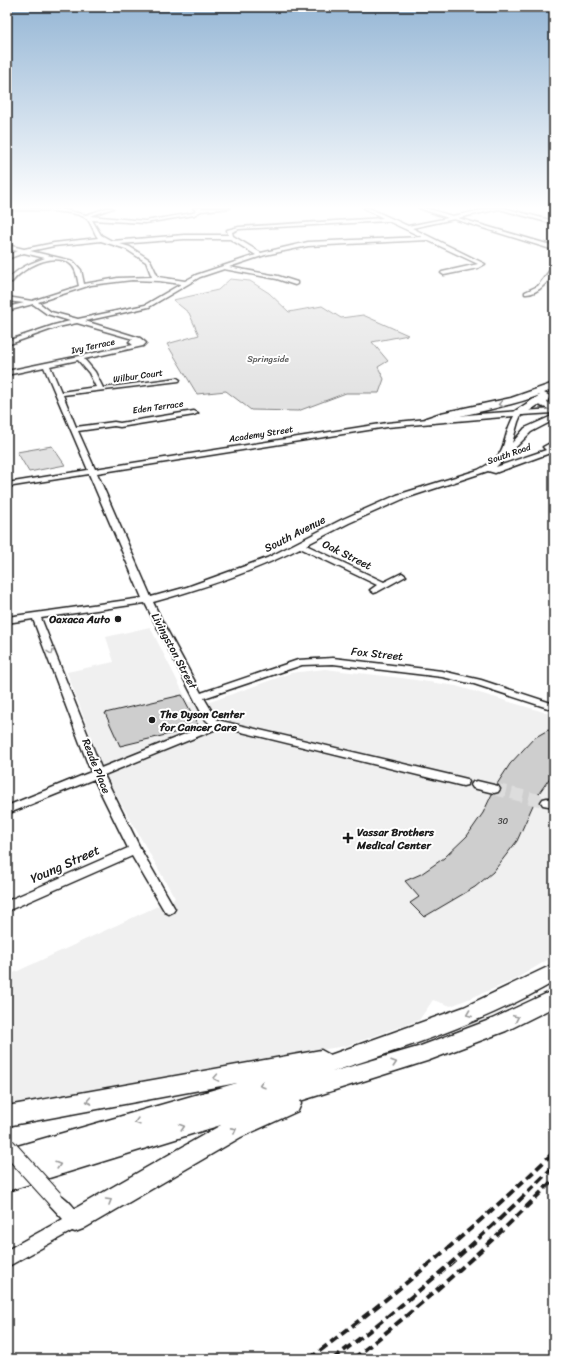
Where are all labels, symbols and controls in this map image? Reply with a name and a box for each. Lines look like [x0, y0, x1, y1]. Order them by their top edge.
street label: Ivy Terrace [69, 333, 117, 359]
park label: Springside [247, 351, 290, 367]
street label: Wilbur Court [112, 365, 164, 387]
street label: Eden Terrace [131, 395, 185, 418]
one-way arrow [497, 399, 504, 408]
street label: Academy Street [227, 421, 294, 447]
street label: South Road [485, 439, 534, 469]
street label: South Avenue [261, 510, 329, 558]
street label: Oak Street [319, 535, 375, 575]
place label: Oaxaca Auto [48, 610, 110, 629]
street label: Livingston Street [146, 610, 202, 693]
marker: Oaxaca Auto [113, 614, 123, 624]
street label: Fox Street [350, 642, 404, 666]
one-way arrow [46, 649, 54, 656]
place label: The Dyson Center for Cancer Care [160, 705, 245, 737]
marker: The Dyson Center for Cancer Care [147, 715, 157, 725]
street label: Reade Place [76, 736, 116, 797]
house number: 30 [498, 813, 509, 829]
place label: Vassar Brothers Medical Center [356, 823, 435, 855]
marker: Vassar Brothers Medical Center [342, 832, 354, 844]
street label: Young Street [26, 838, 104, 890]
one-way arrow [465, 1009, 472, 1017]
one-way arrow [511, 1015, 519, 1023]
one-way arrow [390, 1059, 397, 1068]
one-way arrow [213, 1073, 220, 1081]
one-way arrow [258, 1080, 265, 1089]
one-way arrow [85, 1096, 92, 1105]
one-way arrow [134, 1117, 141, 1126]
one-way arrow [179, 1123, 186, 1132]
one-way arrow [229, 1127, 237, 1134]
one-way arrow [54, 1161, 61, 1170]
one-way arrow [105, 1199, 112, 1206]

